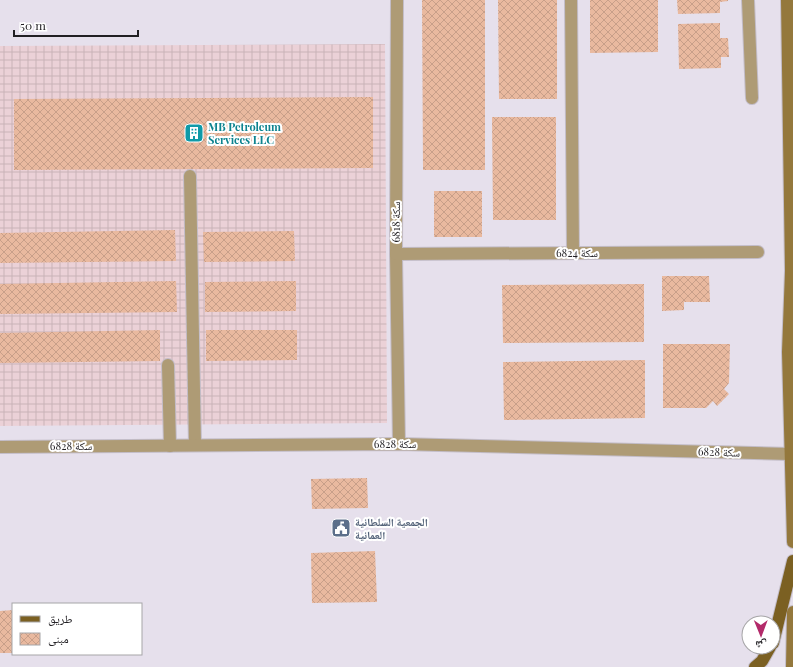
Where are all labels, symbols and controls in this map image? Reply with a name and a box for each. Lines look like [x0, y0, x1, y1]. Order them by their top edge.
scale bar [14, 12, 138, 38]
text: 50 m [20, 17, 46, 33]
place label: MB Petroleum Services LLC [208, 119, 281, 147]
building icon: MB Petroleum Services LLC [183, 122, 205, 144]
street label: سكة 6818 [388, 201, 403, 243]
street label: سكة 6824 [556, 245, 598, 260]
street label: سكة 6828 [374, 436, 416, 451]
street label: سكة 6828 [50, 438, 92, 453]
street label: سكة 6828 [698, 443, 740, 460]
place label: الجمعية السلطانية العمانية [355, 514, 428, 542]
public building icon: الجمعية السلطانية العمانية [330, 517, 352, 539]
legend [12, 603, 142, 655]
text: طريق [48, 610, 73, 626]
north arrow [741, 615, 781, 655]
text: مبنى [48, 630, 69, 646]
text: ش [755, 637, 767, 653]

